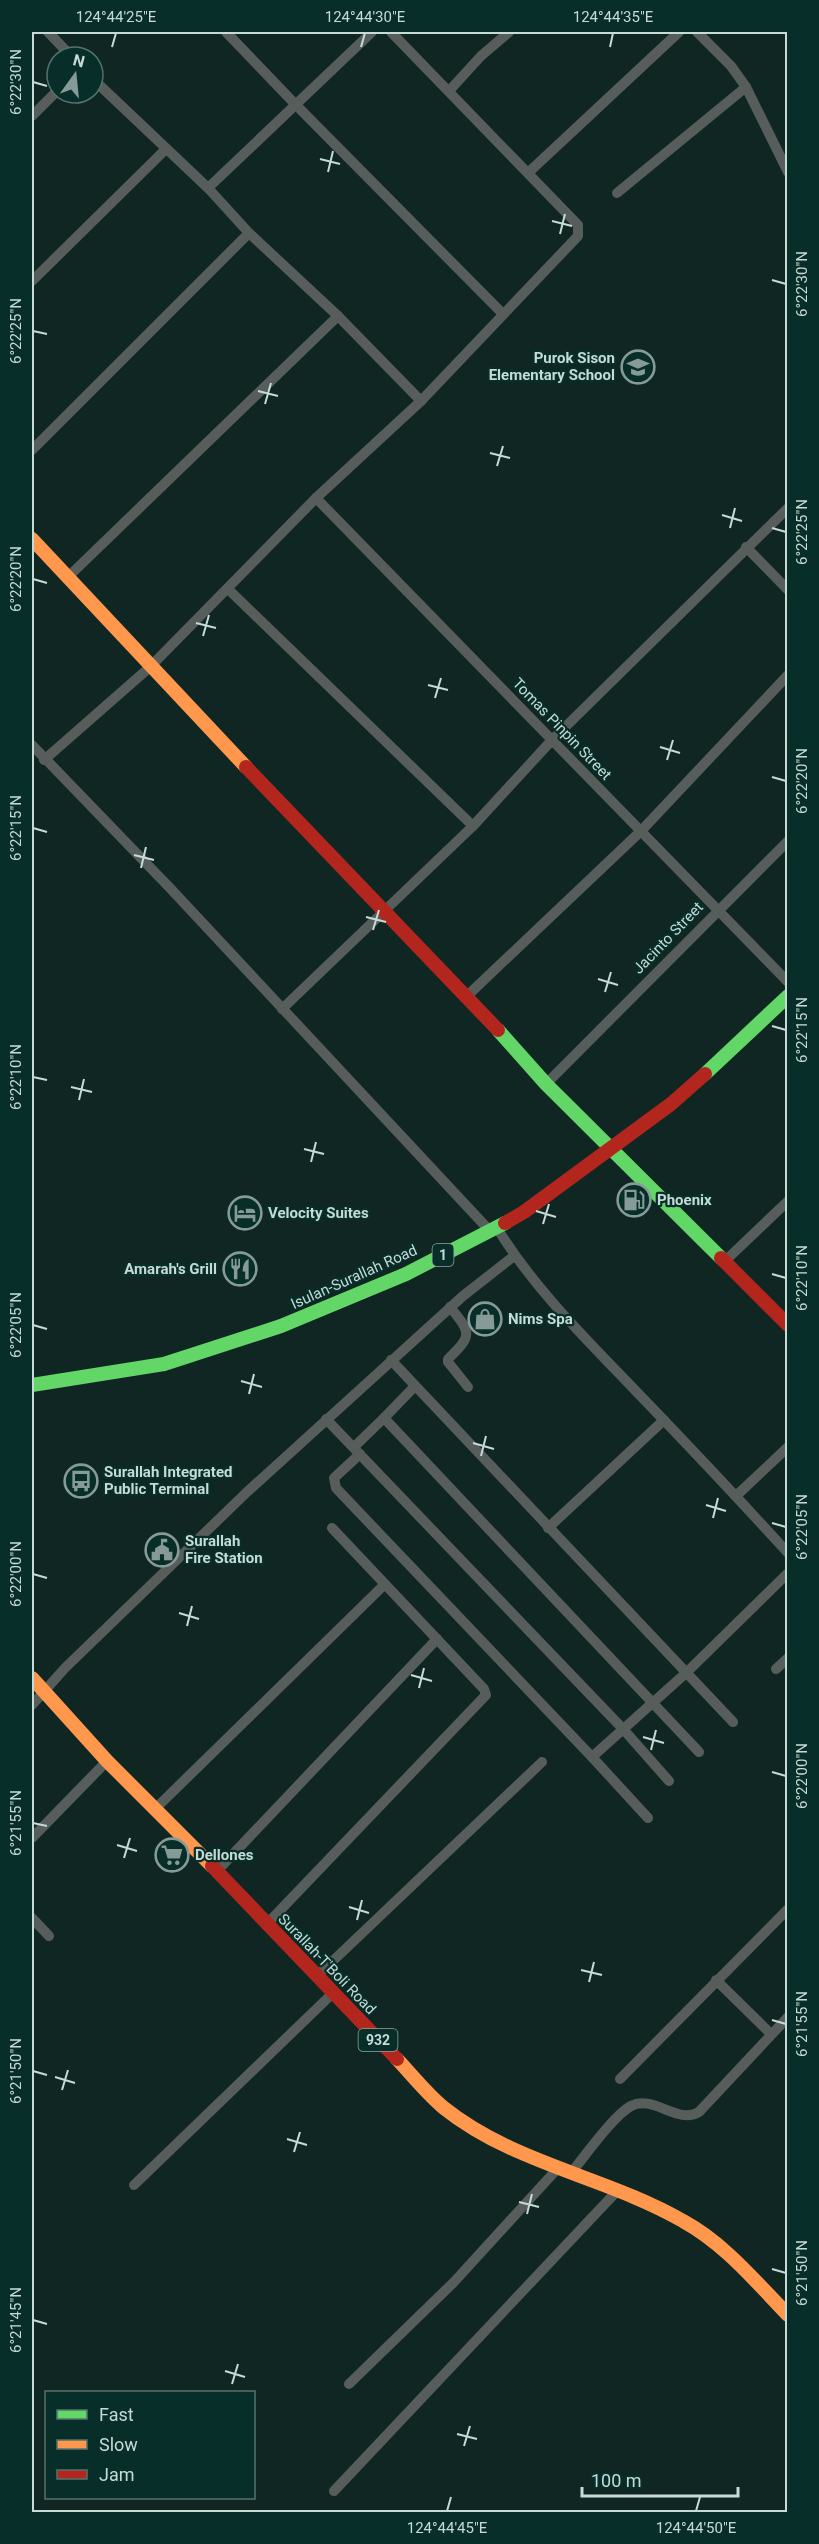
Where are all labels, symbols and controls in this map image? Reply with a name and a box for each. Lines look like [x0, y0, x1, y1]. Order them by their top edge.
text: 124°44'25"E [76, 8, 157, 26]
text: 124°44'30"E [325, 8, 406, 26]
text: 124°44'35"E [573, 8, 654, 26]
north arrow [45, 45, 105, 105]
text: 6°22'30"N [7, 49, 25, 115]
text: N [71, 50, 87, 72]
text: 6°22'30"N [793, 251, 811, 317]
text: 6°22'25"N [7, 298, 25, 364]
place label: Purok Sison Elementary School [489, 349, 615, 384]
school or university icon: Purok Sison Elementary School [620, 349, 656, 385]
text: 6°22'25"N [793, 499, 811, 565]
text: 6°22'20"N [7, 546, 25, 612]
street label: Tomas Pinpin Street [509, 674, 615, 784]
text: 6°22'20"N [793, 748, 811, 814]
text: 6°22'15"N [7, 795, 25, 861]
street label: Jacinto Street [629, 898, 707, 978]
text: 6°22'15"N [793, 997, 811, 1063]
text: 6°22'10"N [7, 1044, 25, 1110]
fuel station icon: Phoenix [616, 1182, 652, 1218]
place label: Phoenix [657, 1191, 712, 1209]
hotel icon: Velocity Suites [227, 1195, 263, 1231]
place label: Velocity Suites [268, 1204, 369, 1222]
street label: Isulan-Surallah Road [288, 1241, 420, 1313]
road number: 1 [432, 1244, 454, 1266]
text: 6°22'10"N [793, 1245, 811, 1311]
restaurant icon: Amarah's Grill [222, 1251, 258, 1287]
place label: Amarah's Grill [124, 1260, 217, 1278]
text: 6°22'05"N [7, 1292, 25, 1358]
shop icon: Nims Spa [467, 1301, 503, 1337]
place label: Nims Spa [508, 1310, 573, 1328]
bus stop icon: Surallah Integrated Public Terminal [63, 1463, 99, 1499]
place label: Surallah Integrated Public Terminal [104, 1463, 232, 1498]
text: 6°22'05"N [793, 1494, 811, 1560]
public building icon: Surallah Fire Station [144, 1532, 180, 1568]
place label: Surallah Fire Station [185, 1532, 263, 1567]
text: 6°22'00"N [7, 1541, 25, 1607]
text: 6°22'00"N [793, 1743, 811, 1809]
text: 6°21'55"N [7, 1790, 25, 1856]
supermarket icon: Dellones [154, 1837, 190, 1873]
place label: Dellones [195, 1846, 254, 1864]
street label: Surallah-T'Boli Road [274, 1910, 380, 2018]
text: 6°21'55"N [793, 1991, 811, 2057]
road number: 932 [358, 2029, 398, 2051]
text: 6°21'50"N [7, 2038, 25, 2104]
text: 6°21'50"N [793, 2240, 811, 2306]
text: 6°21'45"N [7, 2287, 25, 2353]
legend [45, 2391, 255, 2499]
text: Fast [99, 2404, 134, 2425]
text: Slow [99, 2434, 138, 2455]
scale bar [582, 2460, 738, 2498]
text: Jam [99, 2464, 135, 2485]
text: 100 m [591, 2470, 642, 2491]
text: 124°44'45"E [407, 2519, 488, 2537]
text: 124°44'50"E [656, 2519, 737, 2537]

